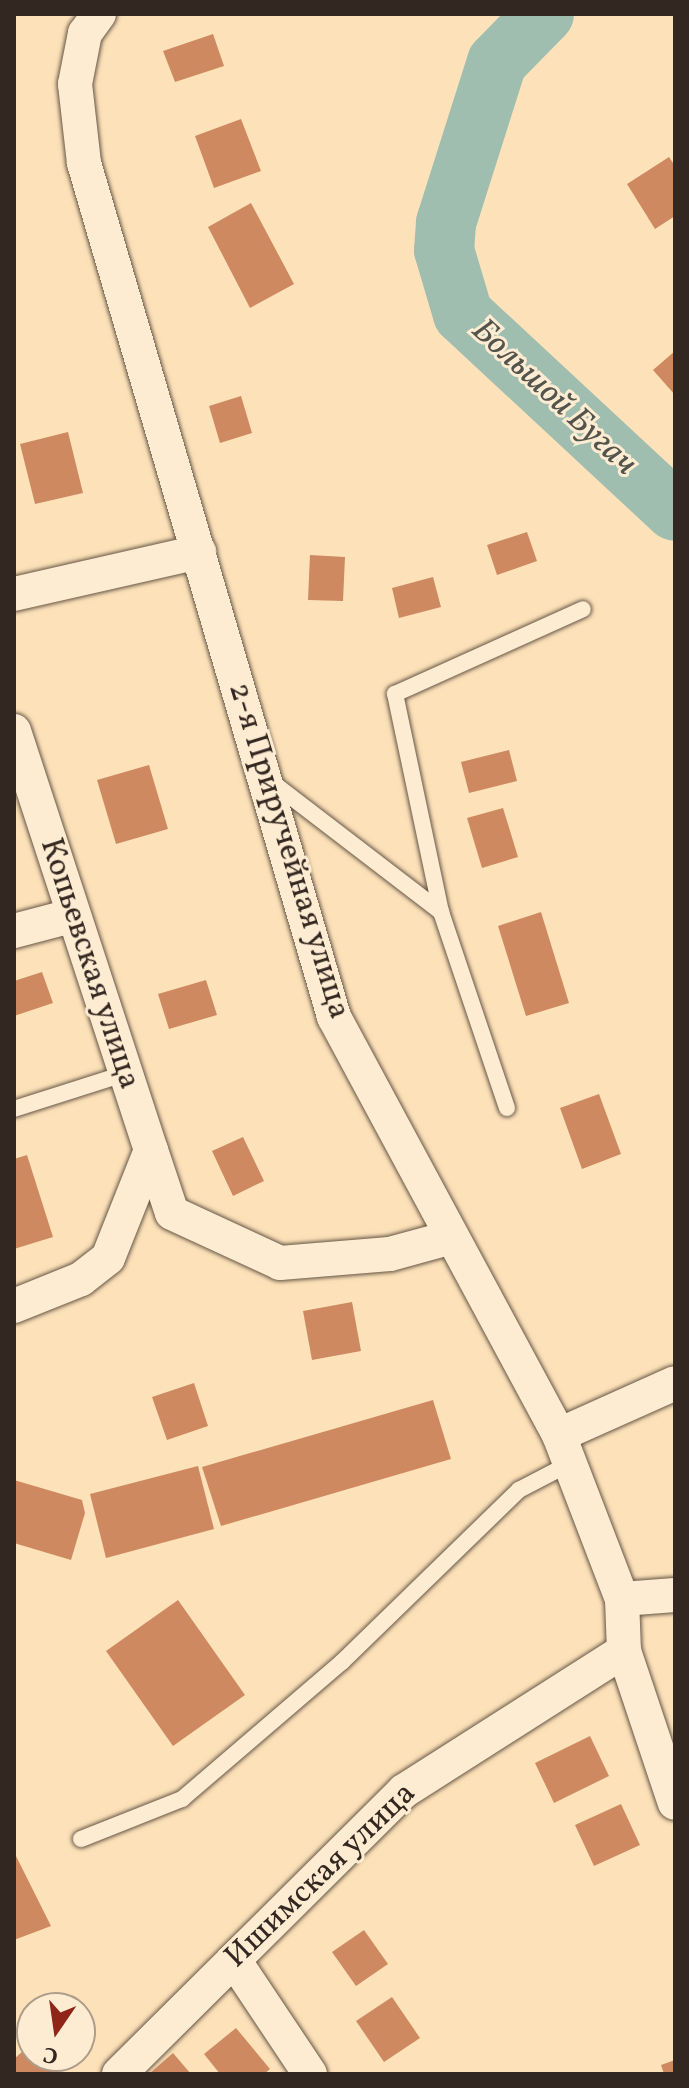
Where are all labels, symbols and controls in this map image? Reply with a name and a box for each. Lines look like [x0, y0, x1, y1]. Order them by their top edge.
water label: Большой Бугач [463, 311, 645, 485]
street label: 2-я Приручейная улица [218, 678, 358, 1024]
street label: Копьевская улица [30, 833, 148, 1095]
street label: Ишимская улица [217, 1775, 425, 1977]
north arrow [16, 1992, 96, 2072]
text: С [41, 2037, 61, 2071]

